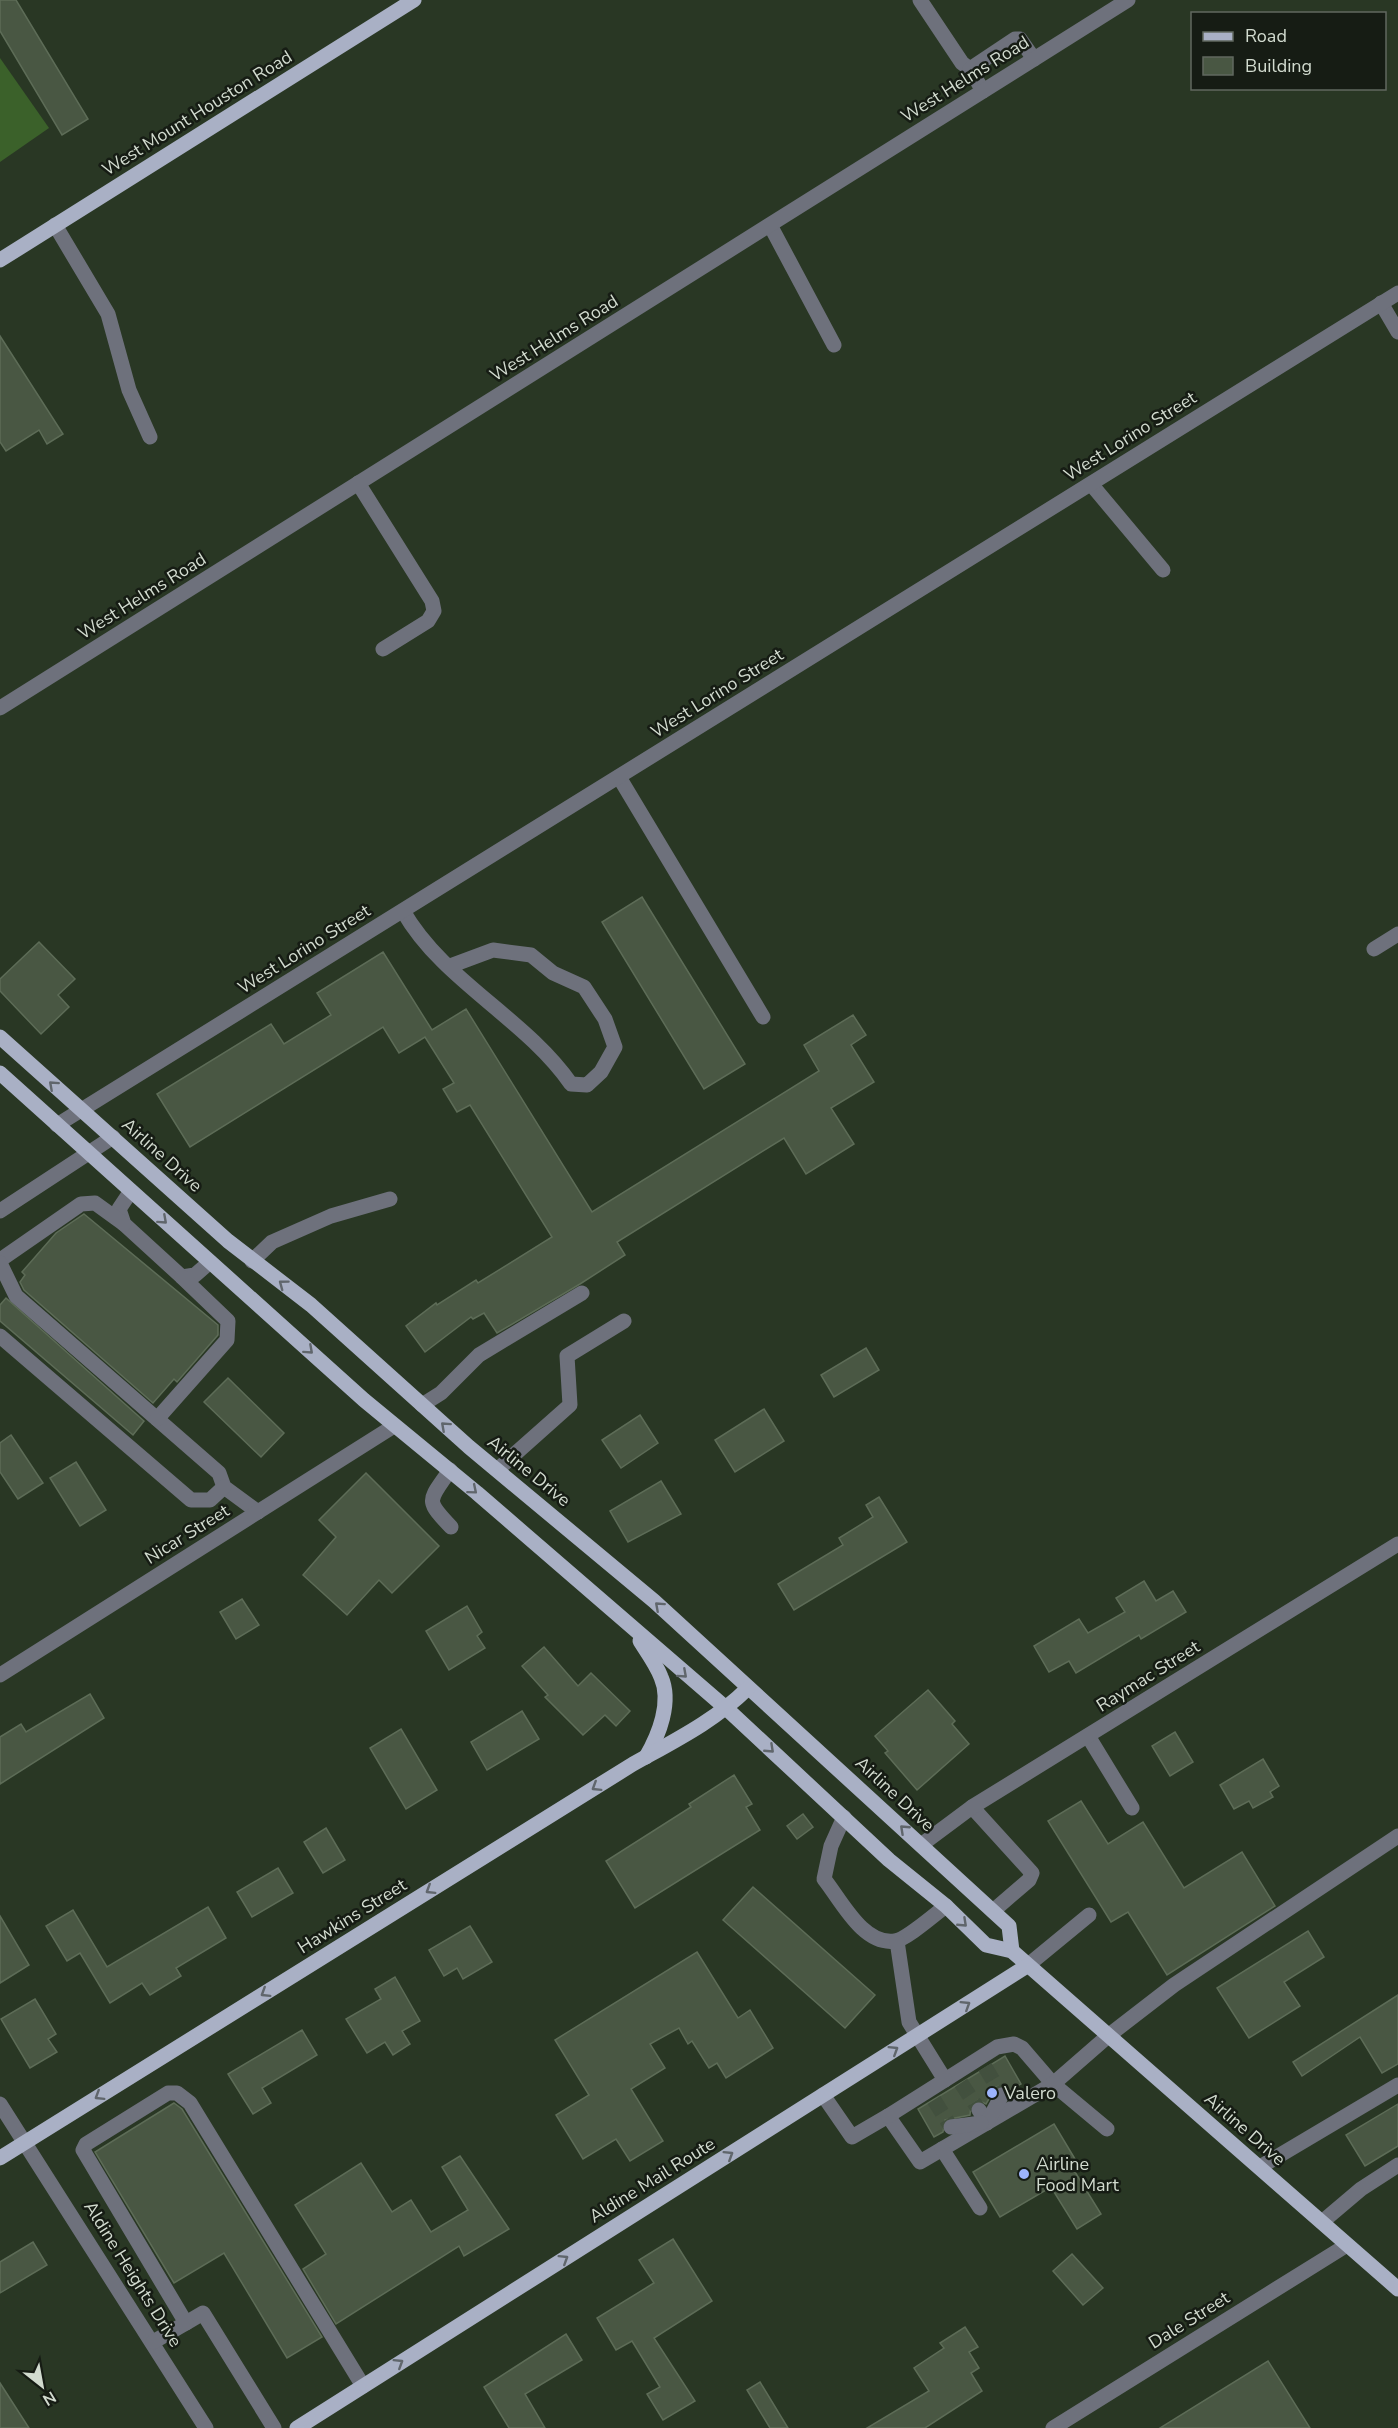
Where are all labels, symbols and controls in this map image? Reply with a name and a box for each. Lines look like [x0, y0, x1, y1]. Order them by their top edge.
legend [1191, 12, 1386, 90]
text: Road [1245, 24, 1287, 48]
street label: West Helms Road [896, 30, 1034, 128]
street label: West Mount Houston Road [97, 45, 297, 181]
text: Building [1245, 54, 1312, 78]
street label: West Helms Road [485, 289, 623, 387]
street label: West Lorino Street [1059, 385, 1201, 486]
street label: West Helms Road [73, 547, 211, 645]
street label: West Lorino Street [646, 642, 788, 743]
street label: West Lorino Street [233, 898, 375, 999]
one-way arrow [49, 1081, 60, 1092]
street label: Airline Drive [117, 1113, 207, 1197]
one-way arrow [157, 1213, 167, 1224]
one-way arrow [278, 1280, 289, 1291]
one-way arrow [302, 1343, 313, 1354]
one-way arrow [441, 1422, 452, 1433]
street label: Airline Drive [482, 1430, 576, 1512]
one-way arrow [466, 1483, 477, 1494]
street label: Nicar Street [140, 1498, 234, 1569]
one-way arrow [655, 1602, 666, 1613]
street label: Raymac Street [1092, 1634, 1205, 1717]
one-way arrow [676, 1666, 687, 1677]
one-way arrow [763, 1742, 774, 1753]
street label: Airline Drive [850, 1751, 940, 1837]
one-way arrow [592, 1780, 602, 1792]
one-way arrow [900, 1825, 911, 1836]
street label: Hawkins Street [293, 1873, 412, 1959]
one-way arrow [426, 1883, 437, 1894]
one-way arrow [956, 1915, 967, 1926]
one-way arrow [261, 1986, 272, 1997]
one-way arrow [959, 2001, 970, 2012]
one-way arrow [888, 2046, 898, 2058]
place label: Valero [1003, 2081, 1056, 2105]
marker: Valero [985, 2086, 999, 2100]
street label: Airline Drive [1199, 2087, 1291, 2171]
one-way arrow [95, 2088, 105, 2100]
street label: Aldine Mail Route [584, 2132, 720, 2228]
one-way arrow [723, 2150, 733, 2162]
place label: Airline Food Mart [1036, 2152, 1120, 2197]
marker: Airline Food Mart [1017, 2167, 1031, 2181]
street label: Aldine Heights Drive [78, 2196, 188, 2352]
one-way arrow [558, 2254, 568, 2266]
street label: Dale Street [1144, 2285, 1235, 2354]
north arrow [12, 2356, 72, 2416]
one-way arrow [392, 2359, 403, 2370]
text: N [38, 2385, 60, 2411]

